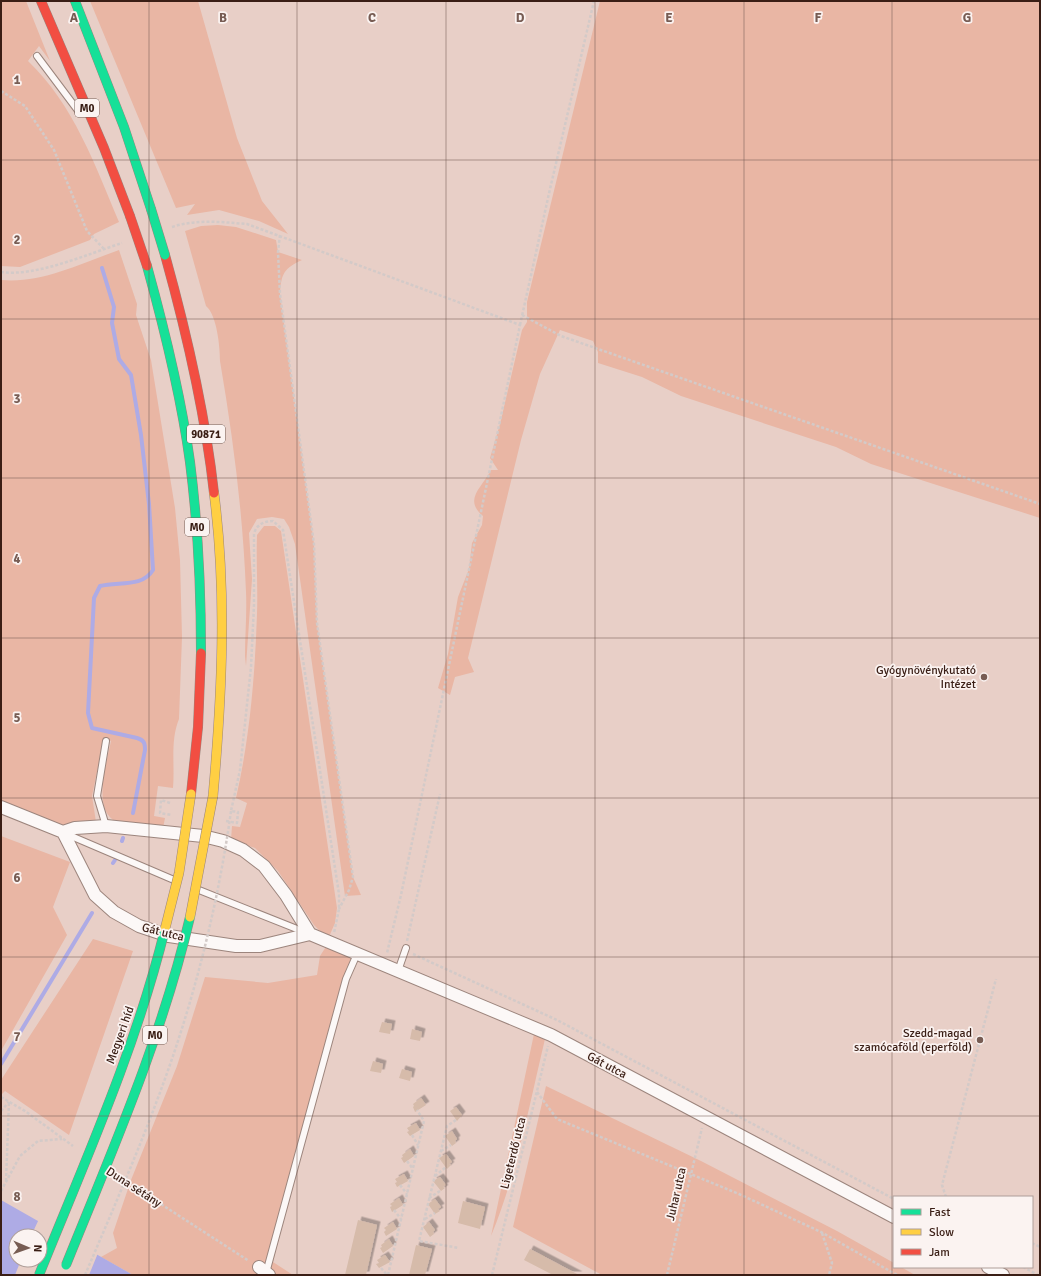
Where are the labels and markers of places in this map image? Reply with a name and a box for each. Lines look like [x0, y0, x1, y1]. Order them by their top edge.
place label: Gyógynövénykutató Intézet [876, 663, 976, 692]
marker: Gyógynövénykutató Intézet [979, 672, 989, 682]
place label: Szedd-magad szamócaföld (eperföld) [854, 1026, 972, 1055]
marker: Szedd-magad szamócaföld (eperföld) [975, 1035, 985, 1045]

